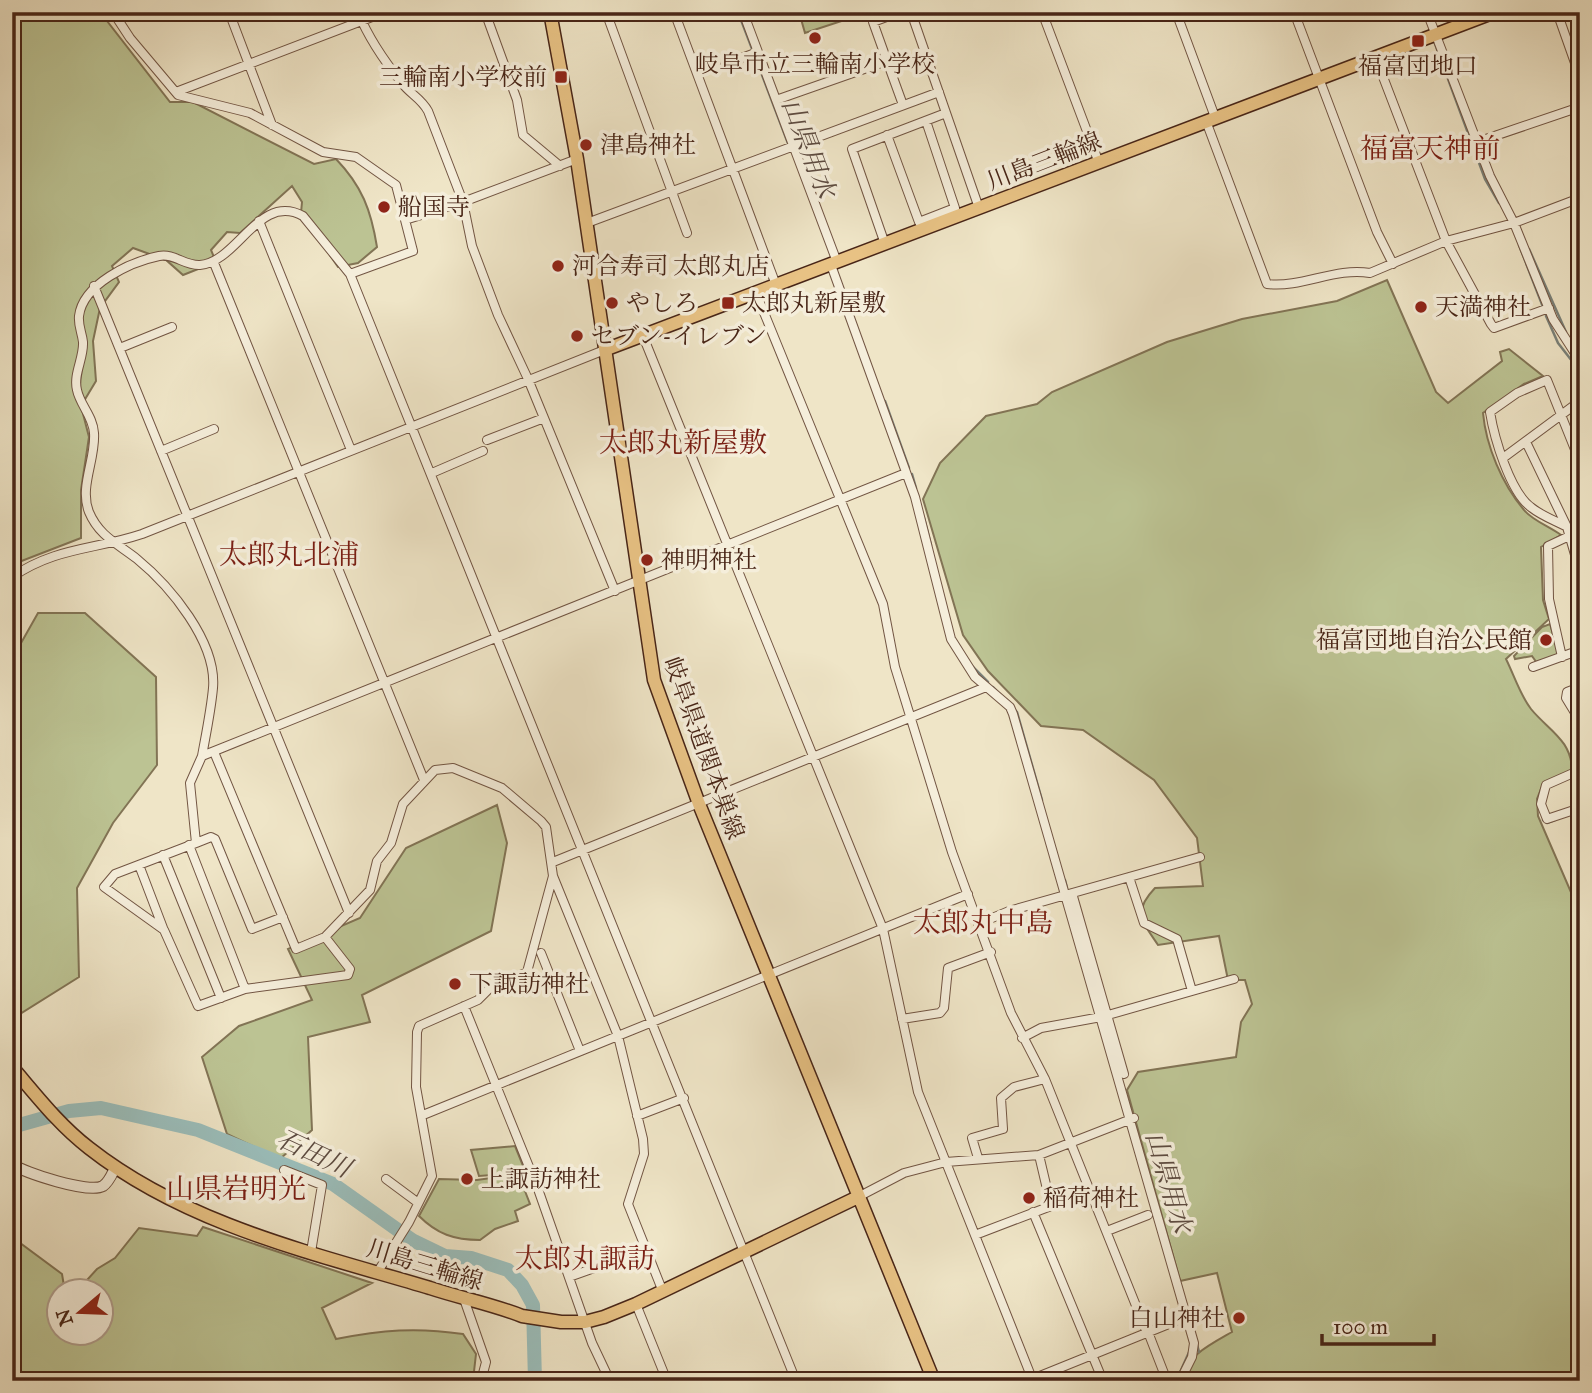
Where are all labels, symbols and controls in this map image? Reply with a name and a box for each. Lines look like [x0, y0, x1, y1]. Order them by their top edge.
marker: 岐阜市立三輪南小学校 [807, 30, 823, 46]
marker: 福富団地口 [1410, 33, 1426, 49]
place label: 岐阜市立三輪南小学校 [695, 49, 935, 79]
place label: 福富団地口 [1358, 51, 1478, 81]
place label: 三輪南小学校前 [379, 62, 547, 92]
marker: 三輪南小学校前 [553, 69, 569, 85]
water label: 山県用水 [775, 94, 844, 205]
street label: 川島三輪線 [983, 125, 1105, 197]
place label: 津島神社 [600, 130, 696, 160]
district label: 福富天神前 [1360, 131, 1500, 166]
marker: 津島神社 [578, 137, 594, 153]
place label: 船国寺 [398, 192, 470, 222]
marker: 船国寺 [376, 199, 392, 215]
place label: 河合寿司 太郎丸店 [572, 251, 769, 281]
marker: 河合寿司 太郎丸店 [550, 258, 566, 274]
place label: やしろ [626, 288, 698, 318]
place label: 太郎丸新屋敷 [742, 288, 886, 318]
place label: 天満神社 [1435, 292, 1531, 322]
marker: やしろ [604, 295, 620, 311]
marker: 太郎丸新屋敷 [720, 295, 736, 311]
marker: 天満神社 [1413, 299, 1429, 315]
place label: セブン-イレブン [591, 321, 767, 351]
marker: セブン-イレブン [569, 328, 585, 344]
district label: 太郎丸新屋敷 [599, 425, 767, 460]
district label: 太郎丸北浦 [219, 537, 359, 572]
place label: 神明神社 [661, 545, 757, 575]
marker: 神明神社 [639, 552, 655, 568]
place label: 福富団地自治公民館 [1316, 625, 1532, 655]
marker: 福富団地自治公民館 [1538, 632, 1554, 648]
street label: 岐阜県道関本巣線 [657, 653, 751, 843]
district label: 太郎丸中島 [913, 905, 1053, 940]
place label: 下諏訪神社 [469, 969, 589, 999]
marker: 下諏訪神社 [447, 976, 463, 992]
water label: 石田川 [272, 1122, 359, 1185]
water label: 山県用水 [1139, 1128, 1200, 1239]
place label: 上諏訪神社 [481, 1164, 601, 1194]
district label: 山県岩明光 [166, 1171, 306, 1206]
marker: 上諏訪神社 [459, 1171, 475, 1187]
place label: 稲荷神社 [1043, 1183, 1139, 1213]
marker: 稲荷神社 [1021, 1190, 1037, 1206]
street label: 川島三輪線 [363, 1233, 487, 1297]
district label: 太郎丸諏訪 [515, 1241, 655, 1276]
north arrow [46, 1278, 116, 1348]
scale bar [1322, 1302, 1434, 1346]
place label: 白山神社 [1129, 1303, 1225, 1333]
text: N [51, 1306, 78, 1329]
marker: 白山神社 [1231, 1310, 1247, 1326]
text: 100 m [1333, 1314, 1388, 1340]

